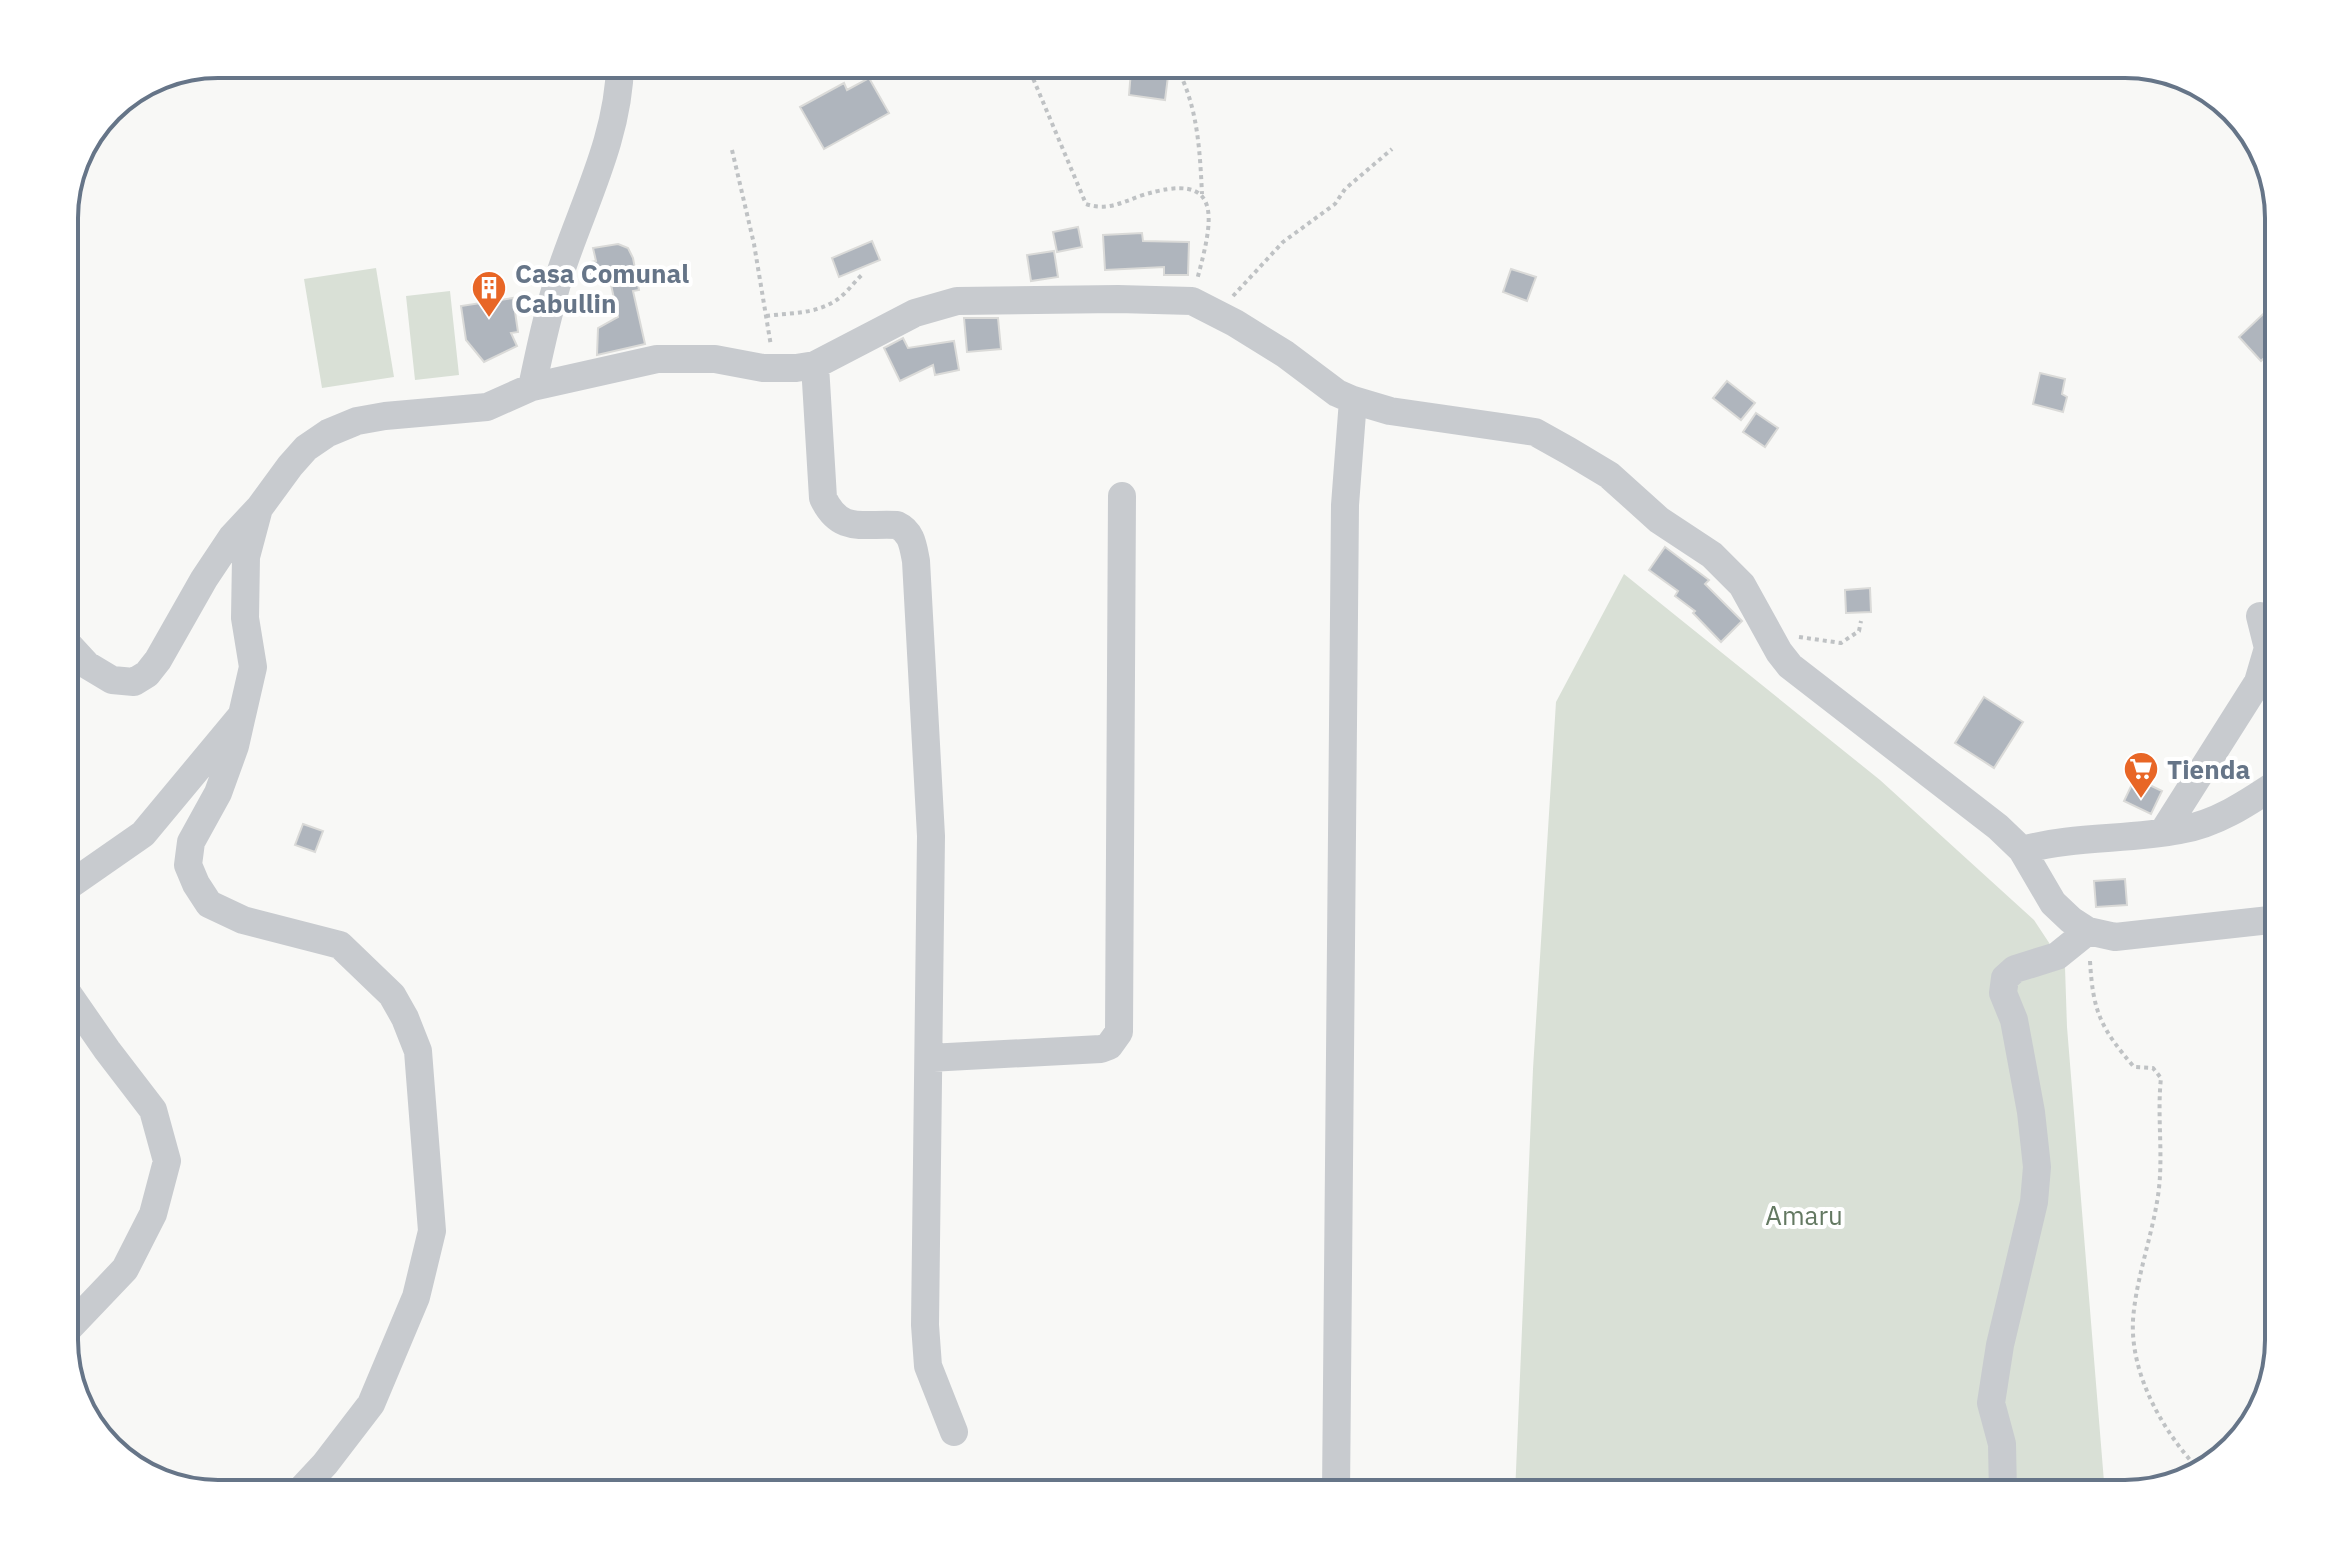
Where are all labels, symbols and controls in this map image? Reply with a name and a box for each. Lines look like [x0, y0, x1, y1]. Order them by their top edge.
place label: Casa Comunal Cabullin [515, 256, 689, 320]
building icon: Casa Comunal Cabullin [470, 269, 508, 319]
supermarket icon: Tienda [2122, 750, 2160, 800]
place label: Tienda [2167, 752, 2251, 786]
park label: Amaru [1765, 1198, 1843, 1232]

